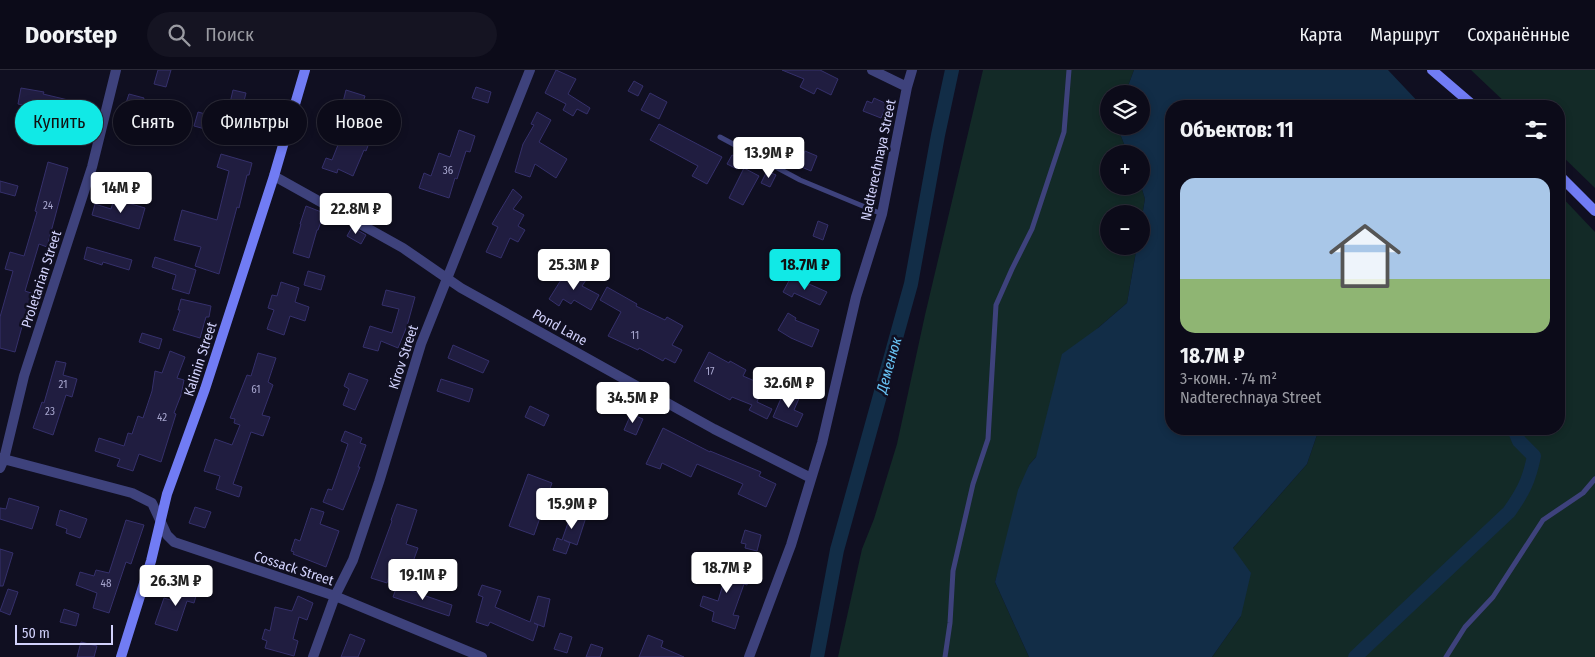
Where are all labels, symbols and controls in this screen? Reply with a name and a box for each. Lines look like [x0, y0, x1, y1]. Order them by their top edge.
search box [147, 12, 497, 57]
text: Doorstep [25, 21, 117, 49]
icon: search [165, 21, 193, 49]
text: Поиск [205, 23, 254, 46]
text: Карта [1299, 24, 1342, 46]
text: Маршрут [1370, 24, 1439, 46]
text: Сохранённые [1467, 24, 1570, 46]
map controls [1100, 85, 1150, 255]
button: layers [1100, 85, 1150, 135]
street label: Nadterechnaya Street [857, 97, 900, 222]
chip: Купить [15, 100, 103, 145]
chip: Снять [113, 100, 192, 145]
chip: Фильтры [202, 100, 307, 145]
chip: Новое [317, 100, 401, 145]
icon: filters [1522, 116, 1550, 144]
text: Объектов: 11 [1180, 117, 1294, 143]
pin: 13.9M ₽ [723, 136, 815, 179]
text: 13.9M ₽ [744, 143, 794, 162]
button: + [1100, 145, 1150, 195]
house number: 36 [443, 164, 454, 177]
pin: 14M ₽ [86, 172, 156, 214]
text: 14M ₽ [102, 178, 140, 197]
pin: 22.8M ₽ [310, 192, 402, 235]
house number: 24 [43, 199, 54, 212]
text: 22.8M ₽ [331, 199, 381, 218]
button: − [1100, 205, 1150, 255]
icon: home [1320, 211, 1410, 301]
street label: Proletarian Street [18, 228, 65, 330]
pin: 25.3M ₽ [528, 248, 620, 291]
pin: 18.7M ₽ [759, 248, 851, 291]
text: 25.3M ₽ [549, 255, 599, 274]
text: 18.7M ₽ [780, 255, 830, 274]
street label: Pond Lane [530, 306, 590, 349]
street label: Kalinin Street [180, 319, 221, 399]
street label: Kirov Street [385, 322, 422, 391]
house number: 11 [631, 329, 639, 342]
water label: Деменюк [872, 335, 906, 397]
text: 18.7M ₽ [1180, 343, 1245, 369]
house number: 17 [706, 365, 715, 378]
pin: 32.6M ₽ [743, 366, 835, 409]
text: 3-комн. · 74 m² [1180, 369, 1277, 388]
text: 32.6M ₽ [764, 373, 814, 392]
house number: 21 [59, 378, 67, 391]
pin: 34.5M ₽ [587, 382, 679, 424]
house number: 61 [251, 383, 261, 396]
text: 34.5M ₽ [608, 388, 658, 407]
text: Nadterechnaya Street [1180, 388, 1321, 407]
house number: 23 [45, 405, 55, 418]
house number: 42 [157, 411, 167, 424]
pin: 15.9M ₽ [526, 488, 618, 530]
text: 15.9M ₽ [547, 494, 597, 513]
street label: Cossack Street [252, 548, 336, 590]
pin: 18.7M ₽ [681, 552, 773, 594]
pin: 19.1M ₽ [377, 558, 469, 601]
text: 18.7M ₽ [702, 558, 752, 577]
pin: 26.3M ₽ [130, 564, 222, 607]
text: 19.1M ₽ [399, 565, 447, 584]
text: 26.3M ₽ [151, 571, 201, 590]
house number: 48 [101, 577, 112, 590]
scale bar [15, 622, 112, 645]
text: 50 m [22, 625, 50, 642]

